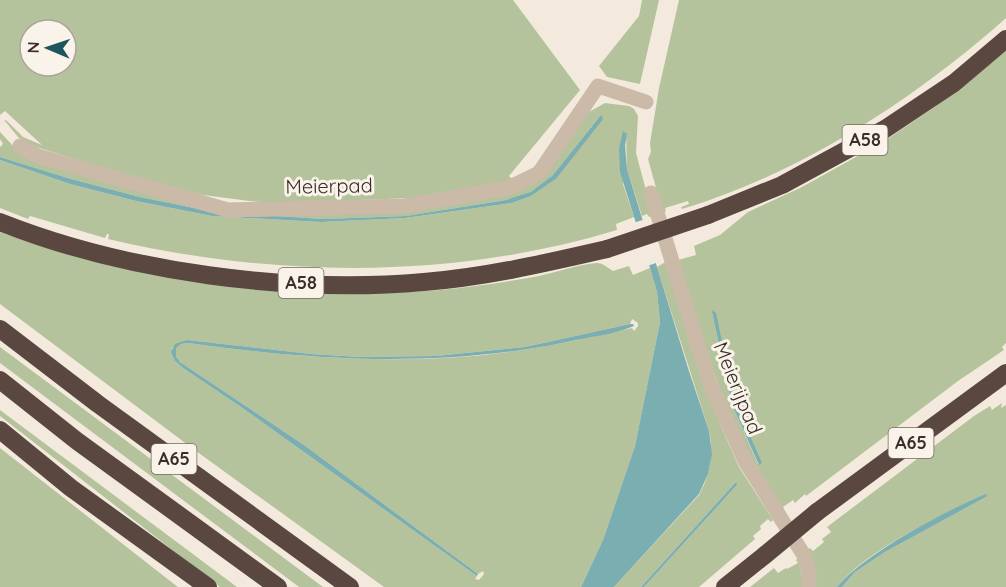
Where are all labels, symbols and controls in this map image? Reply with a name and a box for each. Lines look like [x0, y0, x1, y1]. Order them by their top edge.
north arrow [18, 18, 78, 78]
text: N [23, 41, 43, 54]
road number: A58 [842, 125, 888, 155]
street label: Meierpad [285, 172, 373, 199]
road number: A58 [278, 268, 324, 298]
street label: Meierijpad [709, 338, 768, 438]
road number: A65 [888, 428, 934, 458]
road number: A65 [152, 444, 196, 474]

